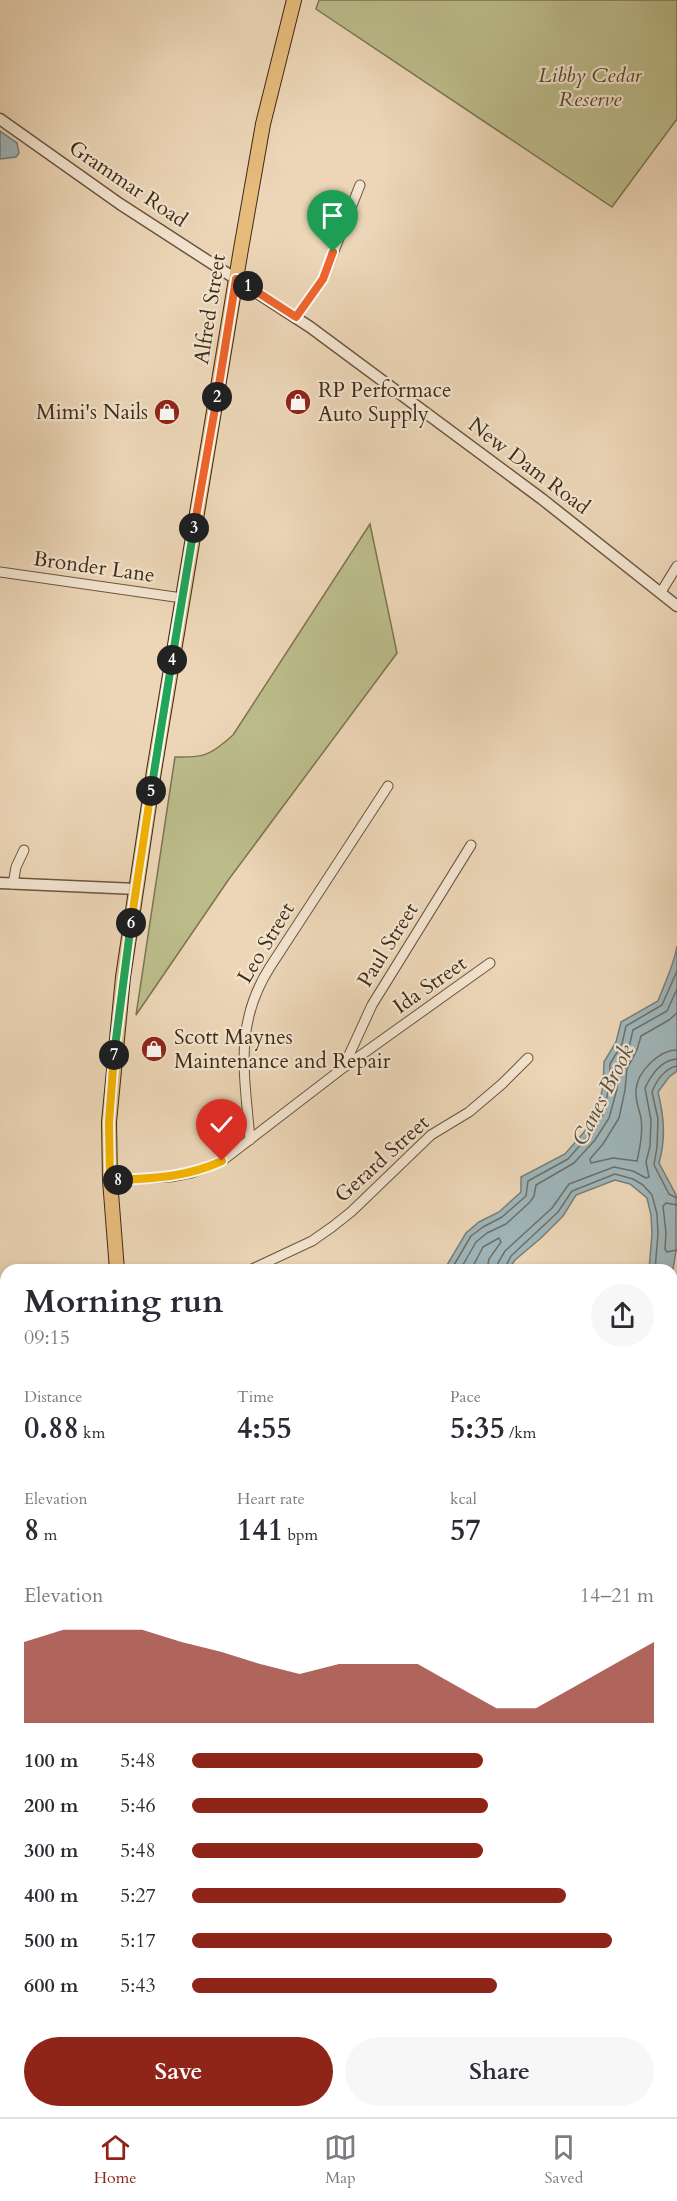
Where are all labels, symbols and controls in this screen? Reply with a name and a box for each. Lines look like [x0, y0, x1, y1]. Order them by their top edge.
park label: Libby Cedar Reserve [538, 61, 643, 114]
street label: Grammar Road [63, 134, 193, 234]
pin [307, 190, 358, 252]
icon: arrive [316, 199, 349, 232]
street label: Alfred Street [187, 251, 233, 366]
pin: 1 [233, 271, 263, 301]
text: 1 [244, 275, 252, 297]
place label: RP Performace Auto Supply [318, 376, 452, 429]
pin: 2 [202, 382, 232, 412]
text: 2 [213, 386, 221, 408]
shop icon: RP Performace Auto Supply [283, 387, 313, 417]
shop icon: Mimi's Nails [152, 397, 182, 427]
place label: Mimi's Nails [36, 398, 148, 427]
street label: New Dam Road [462, 411, 596, 521]
pin: 3 [179, 513, 209, 543]
text: 3 [190, 517, 198, 539]
street label: Bronder Lane [31, 544, 157, 590]
pin: 4 [157, 645, 187, 675]
text: 4 [168, 649, 176, 671]
pin: 5 [136, 776, 166, 806]
text: 5 [147, 780, 155, 802]
street label: Leo Street [230, 897, 302, 989]
street label: Paul Street [351, 897, 426, 993]
pin: 6 [116, 908, 146, 938]
text: 6 [127, 912, 135, 934]
street label: Ida Street [387, 949, 473, 1021]
place label: Scott Maynes Maintenance and Repair [174, 1023, 391, 1076]
shop icon: Scott Maynes Maintenance and Repair [139, 1034, 169, 1064]
water label: Canes Brook [565, 1039, 641, 1151]
pin: 7 [99, 1040, 129, 1070]
text: 7 [110, 1044, 118, 1066]
pin [196, 1099, 247, 1161]
icon: check [205, 1108, 238, 1141]
street label: Gerard Street [328, 1109, 436, 1209]
pin: 8 [103, 1165, 133, 1195]
text: 8 [114, 1169, 122, 1191]
text: Morning run [24, 1279, 224, 1324]
button: share [591, 1284, 654, 1347]
text: 09:15 [24, 1324, 70, 1351]
text: Distance [24, 1386, 82, 1408]
text: Time [237, 1386, 274, 1408]
text: Pace [450, 1386, 481, 1408]
text: 0.88 [24, 1408, 79, 1449]
text: 4:55 [237, 1408, 292, 1449]
text: 5:35 [450, 1408, 505, 1449]
text: km [79, 1422, 105, 1444]
text: /km [505, 1422, 536, 1444]
text: Elevation [24, 1488, 88, 1510]
text: Heart rate [237, 1488, 305, 1510]
text: kcal [450, 1488, 477, 1510]
text: 8 [24, 1510, 39, 1551]
text: 141 [237, 1510, 283, 1551]
text: 57 [450, 1510, 481, 1551]
text: m [39, 1524, 57, 1546]
text: bpm [283, 1524, 318, 1546]
text: Elevation [24, 1582, 103, 1609]
text: 14–21 m [580, 1582, 654, 1609]
text: 100 m [24, 1747, 79, 1774]
text: 5:48 [120, 1747, 156, 1774]
text: 200 m [24, 1792, 79, 1819]
text: 5:46 [120, 1792, 156, 1819]
text: 300 m [24, 1837, 79, 1864]
text: 5:48 [120, 1837, 156, 1864]
text: 400 m [24, 1882, 79, 1909]
text: 5:27 [120, 1882, 156, 1909]
text: 500 m [24, 1927, 79, 1954]
text: 5:17 [120, 1927, 156, 1954]
text: 600 m [24, 1972, 79, 1999]
text: 5:43 [120, 1972, 156, 1999]
button: Save [24, 2037, 333, 2106]
button: Share [345, 2037, 654, 2106]
tab: Home [94, 2131, 137, 2189]
tab: Map [324, 2131, 357, 2189]
tab: Saved [544, 2131, 583, 2189]

